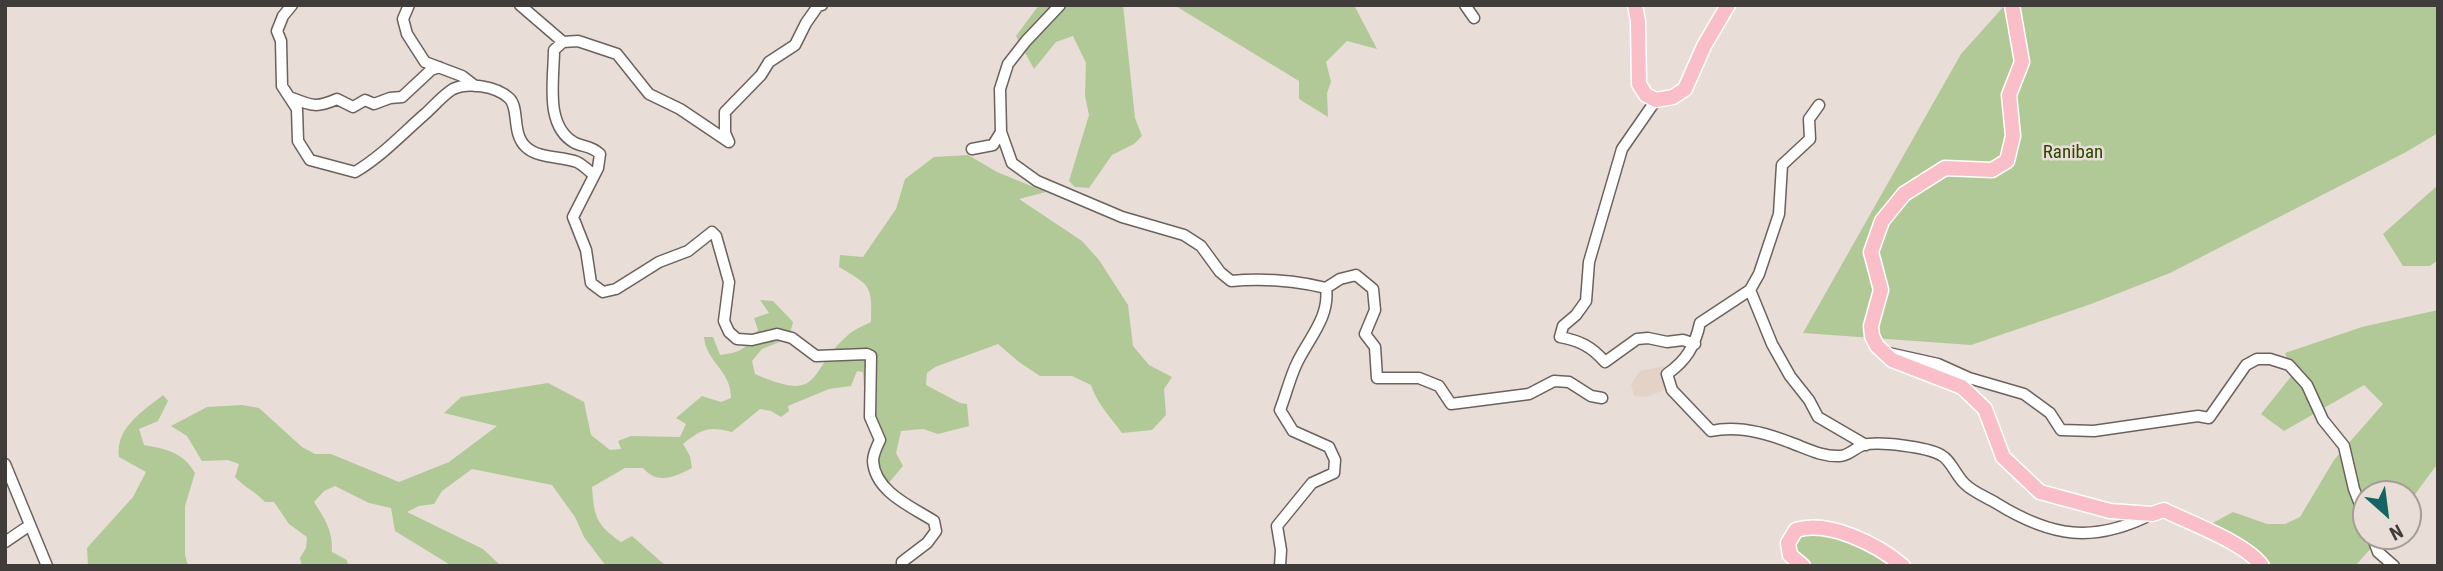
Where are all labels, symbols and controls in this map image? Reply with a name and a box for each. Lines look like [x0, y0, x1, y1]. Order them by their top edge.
park label: Raniban [2043, 142, 2103, 164]
north arrow [2352, 480, 2422, 550]
text: N [2386, 519, 2407, 545]

